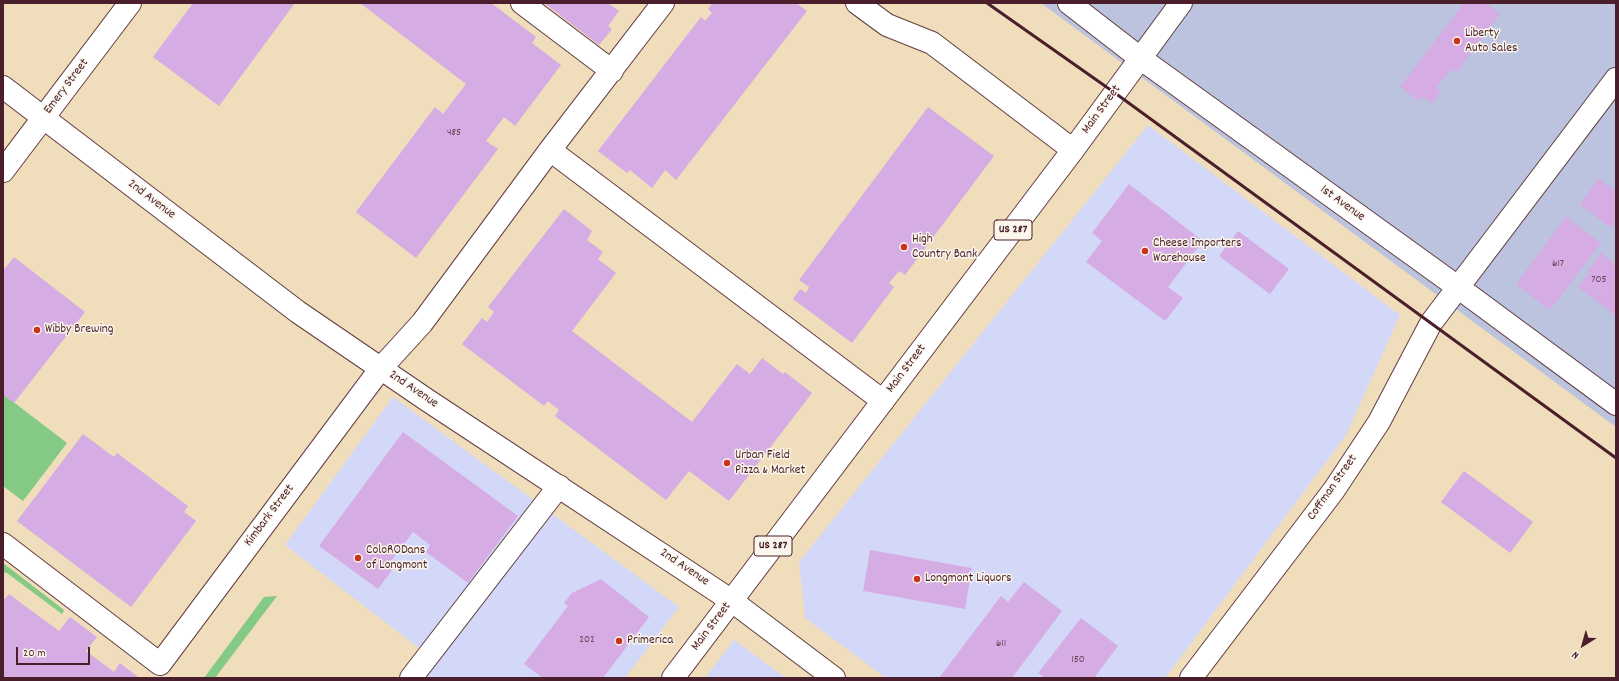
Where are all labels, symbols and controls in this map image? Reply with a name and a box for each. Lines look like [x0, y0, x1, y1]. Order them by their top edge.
place label: Liberty Auto Sales [1465, 26, 1517, 57]
marker: Liberty Auto Sales [1452, 36, 1462, 46]
street label: Emery Street [41, 56, 93, 118]
street label: Main Street [1079, 82, 1125, 138]
house number: 485 [447, 126, 461, 140]
street label: 2nd Avenue [124, 177, 178, 223]
street label: 1st Avenue [1317, 183, 1367, 225]
road number: US 287 [994, 220, 1032, 240]
place label: High Country Bank [912, 232, 977, 263]
place label: Cheese Importers Warehouse [1153, 236, 1241, 267]
marker: High Country Bank [899, 242, 909, 252]
marker: Cheese Importers Warehouse [1140, 246, 1150, 256]
house number: 617 [1552, 257, 1564, 271]
house number: 705 [1591, 273, 1607, 287]
place label: Wibby Brewing [45, 322, 113, 338]
marker: Wibby Brewing [32, 325, 42, 335]
street label: Main Street [884, 342, 930, 396]
street label: 2nd Avenue [385, 368, 441, 412]
place label: Urban Field Pizza & Market [735, 448, 805, 479]
street label: Coffman Street [1305, 452, 1361, 524]
marker: Urban Field Pizza & Market [722, 458, 732, 468]
street label: Kimbark Street [242, 482, 298, 550]
road number: US 287 [754, 536, 792, 556]
place label: ColoRODans of Longmont [366, 543, 428, 574]
street label: 2nd Avenue [656, 546, 712, 590]
marker: ColoRODans of Longmont [353, 553, 363, 563]
place label: Longmont Liquors [925, 571, 1011, 587]
marker: Longmont Liquors [912, 574, 922, 584]
street label: Main Street [689, 600, 735, 654]
north arrow [1563, 625, 1603, 665]
house number: 202 [579, 633, 595, 647]
place label: Primerica [627, 633, 673, 649]
marker: Primerica [614, 636, 624, 646]
house number: 611 [996, 637, 1006, 651]
scale bar [18, 639, 92, 665]
text: 20 m [23, 645, 46, 662]
text: N [1569, 647, 1583, 663]
house number: 150 [1071, 653, 1085, 667]

